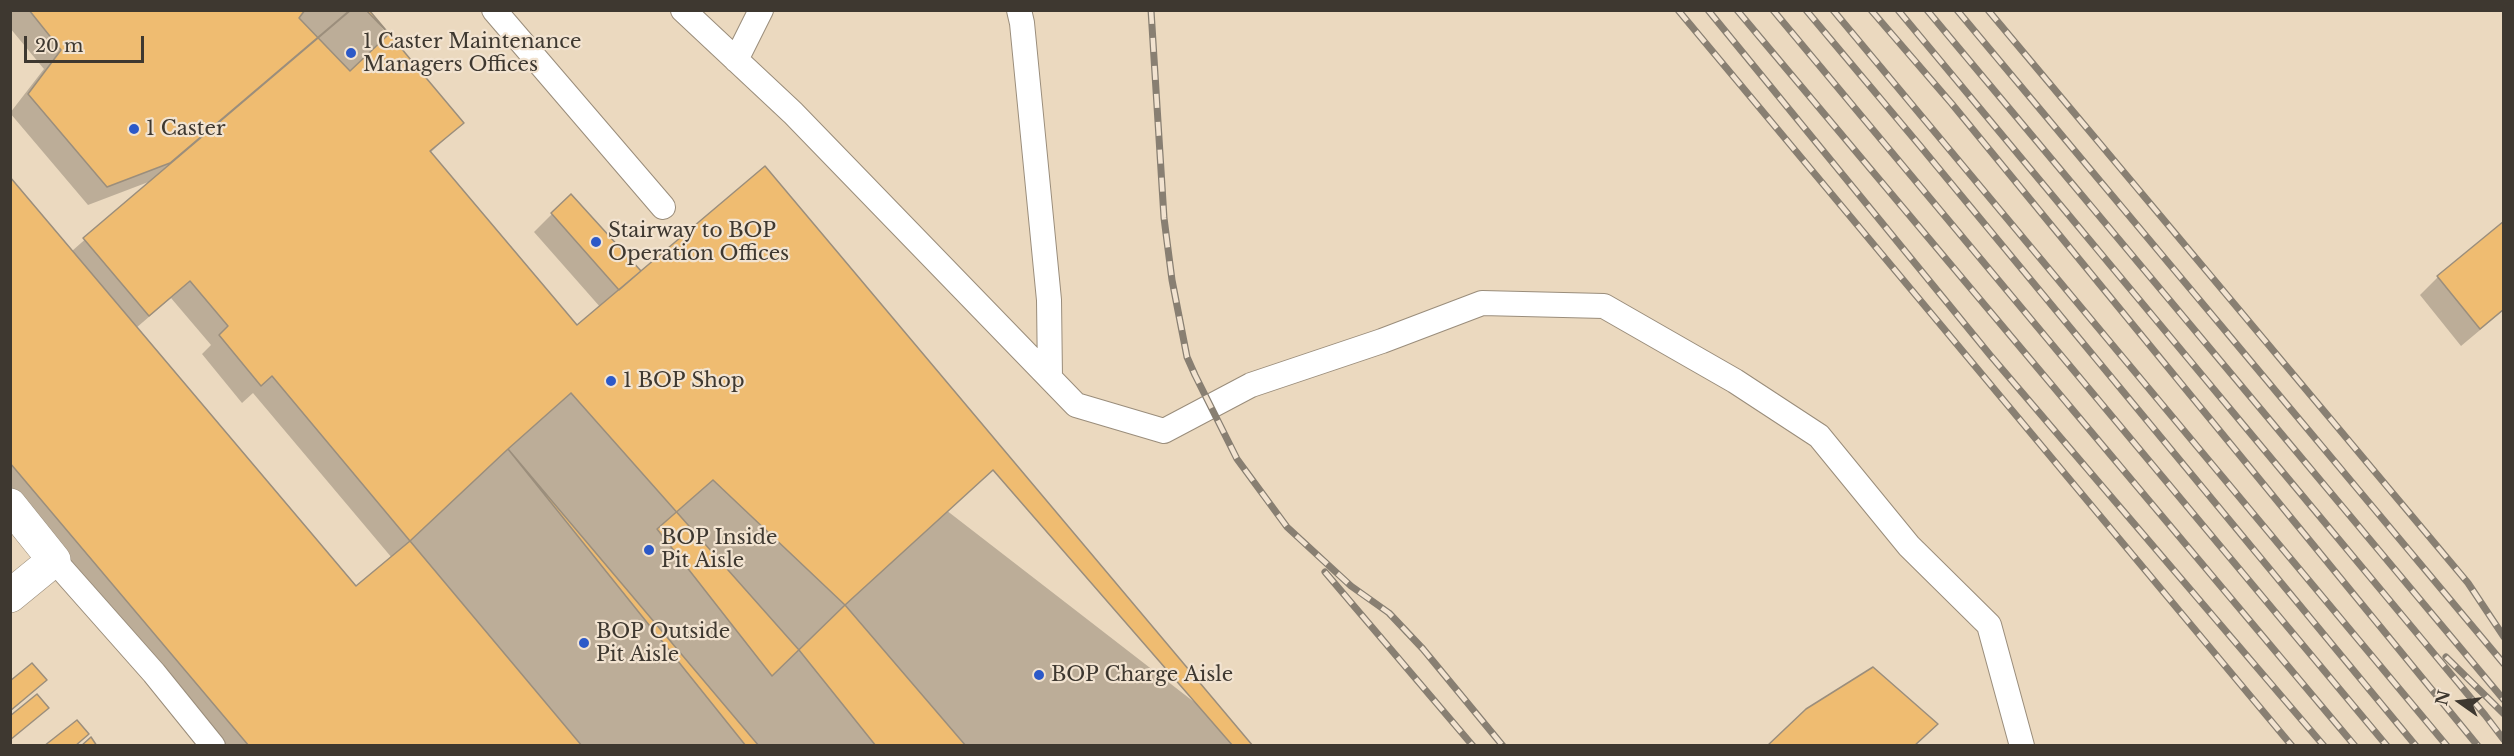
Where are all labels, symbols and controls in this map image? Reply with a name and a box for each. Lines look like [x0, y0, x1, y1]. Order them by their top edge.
scale bar [27, 24, 147, 62]
place label: 1 Caster Maintenance Managers Offices [363, 30, 581, 77]
text: 20 m [35, 35, 83, 57]
marker: 1 Caster Maintenance Managers Offices [344, 46, 358, 60]
place label: 1 Caster [146, 117, 225, 141]
marker: 1 Caster [127, 122, 141, 136]
place label: Stairway to BOP Operation Offices [608, 219, 789, 266]
marker: Stairway to BOP Operation Offices [589, 235, 603, 249]
place label: 1 BOP Shop [623, 369, 744, 393]
marker: 1 BOP Shop [604, 374, 618, 388]
place label: BOP Inside Pit Aisle [661, 526, 777, 573]
marker: BOP Inside Pit Aisle [642, 543, 656, 557]
place label: BOP Outside Pit Aisle [596, 620, 730, 667]
marker: BOP Outside Pit Aisle [577, 636, 591, 650]
place label: BOP Charge Aisle [1051, 663, 1233, 687]
marker: BOP Charge Aisle [1032, 668, 1046, 682]
north arrow [2430, 672, 2490, 732]
text: N [2431, 688, 2454, 707]

